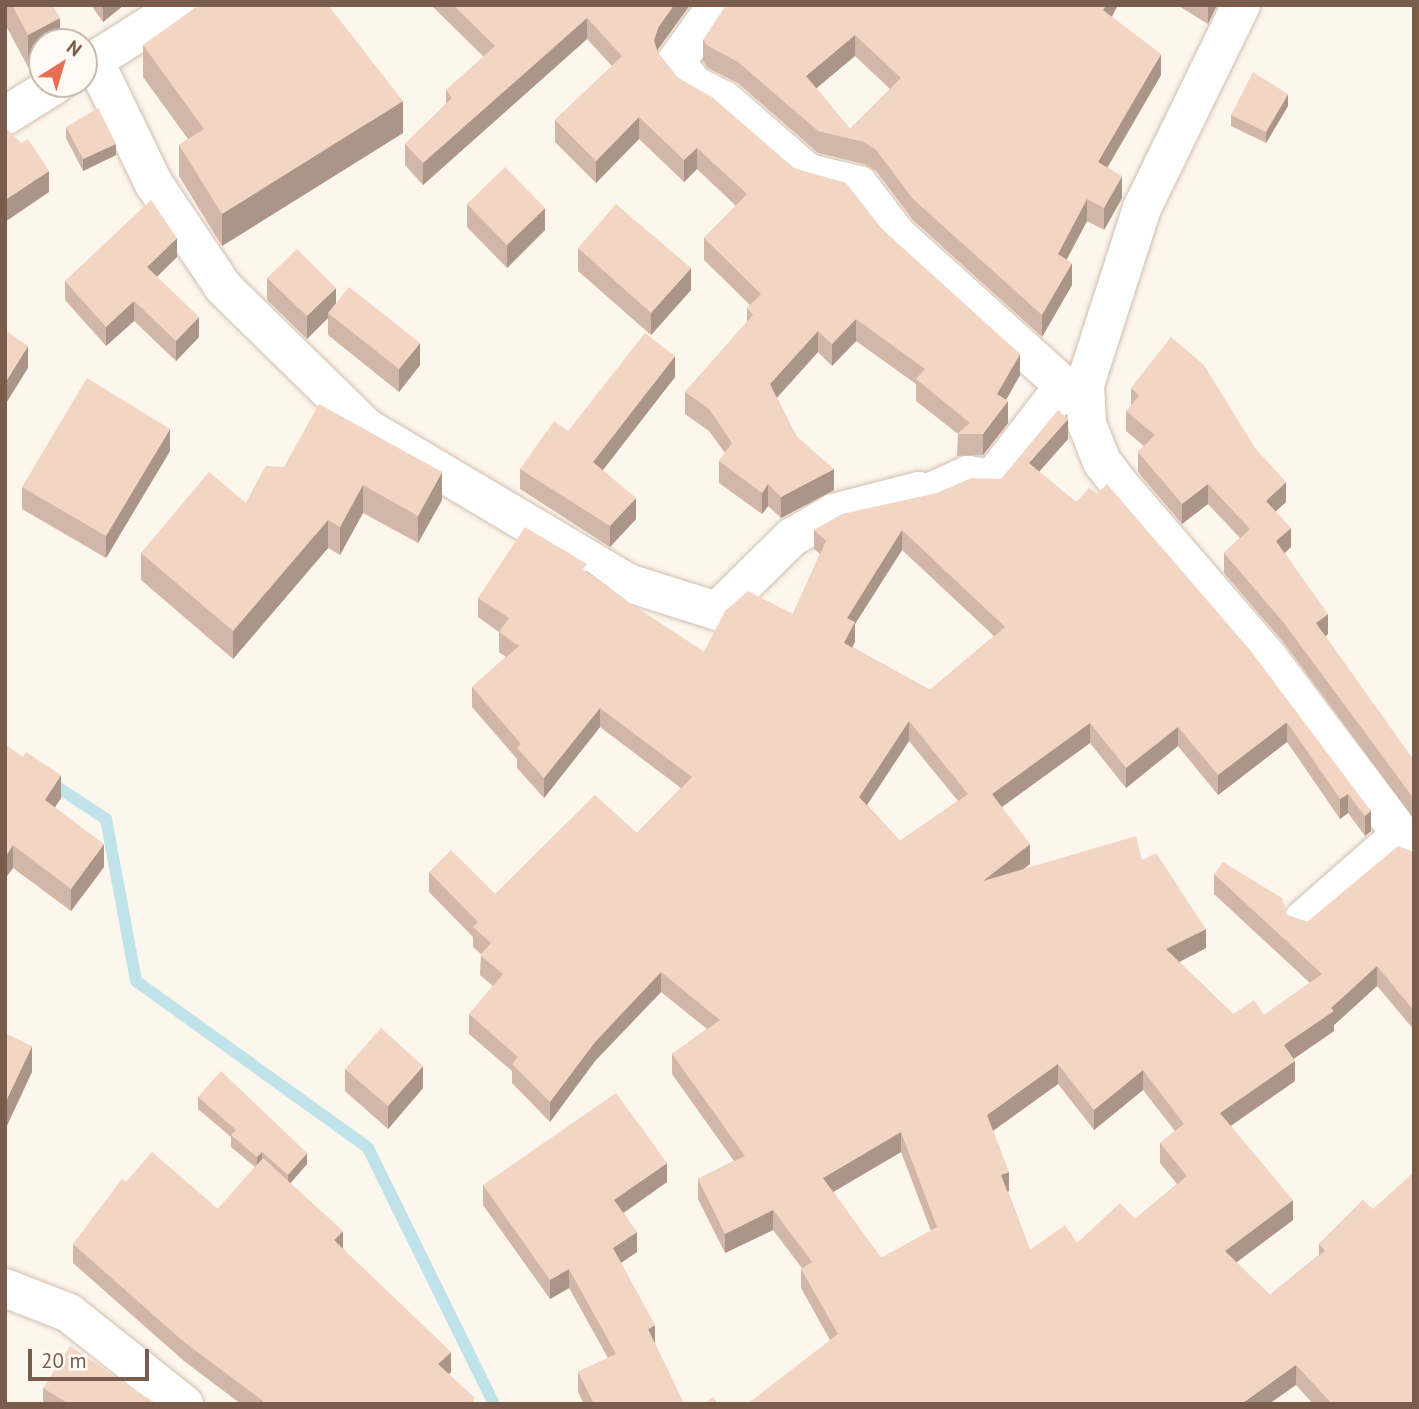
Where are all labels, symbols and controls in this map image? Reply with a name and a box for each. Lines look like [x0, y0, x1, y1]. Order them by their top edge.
north arrow [28, 28, 98, 98]
text: N [62, 34, 87, 61]
scale bar [32, 1336, 152, 1380]
text: 20 m [41, 1347, 87, 1374]

